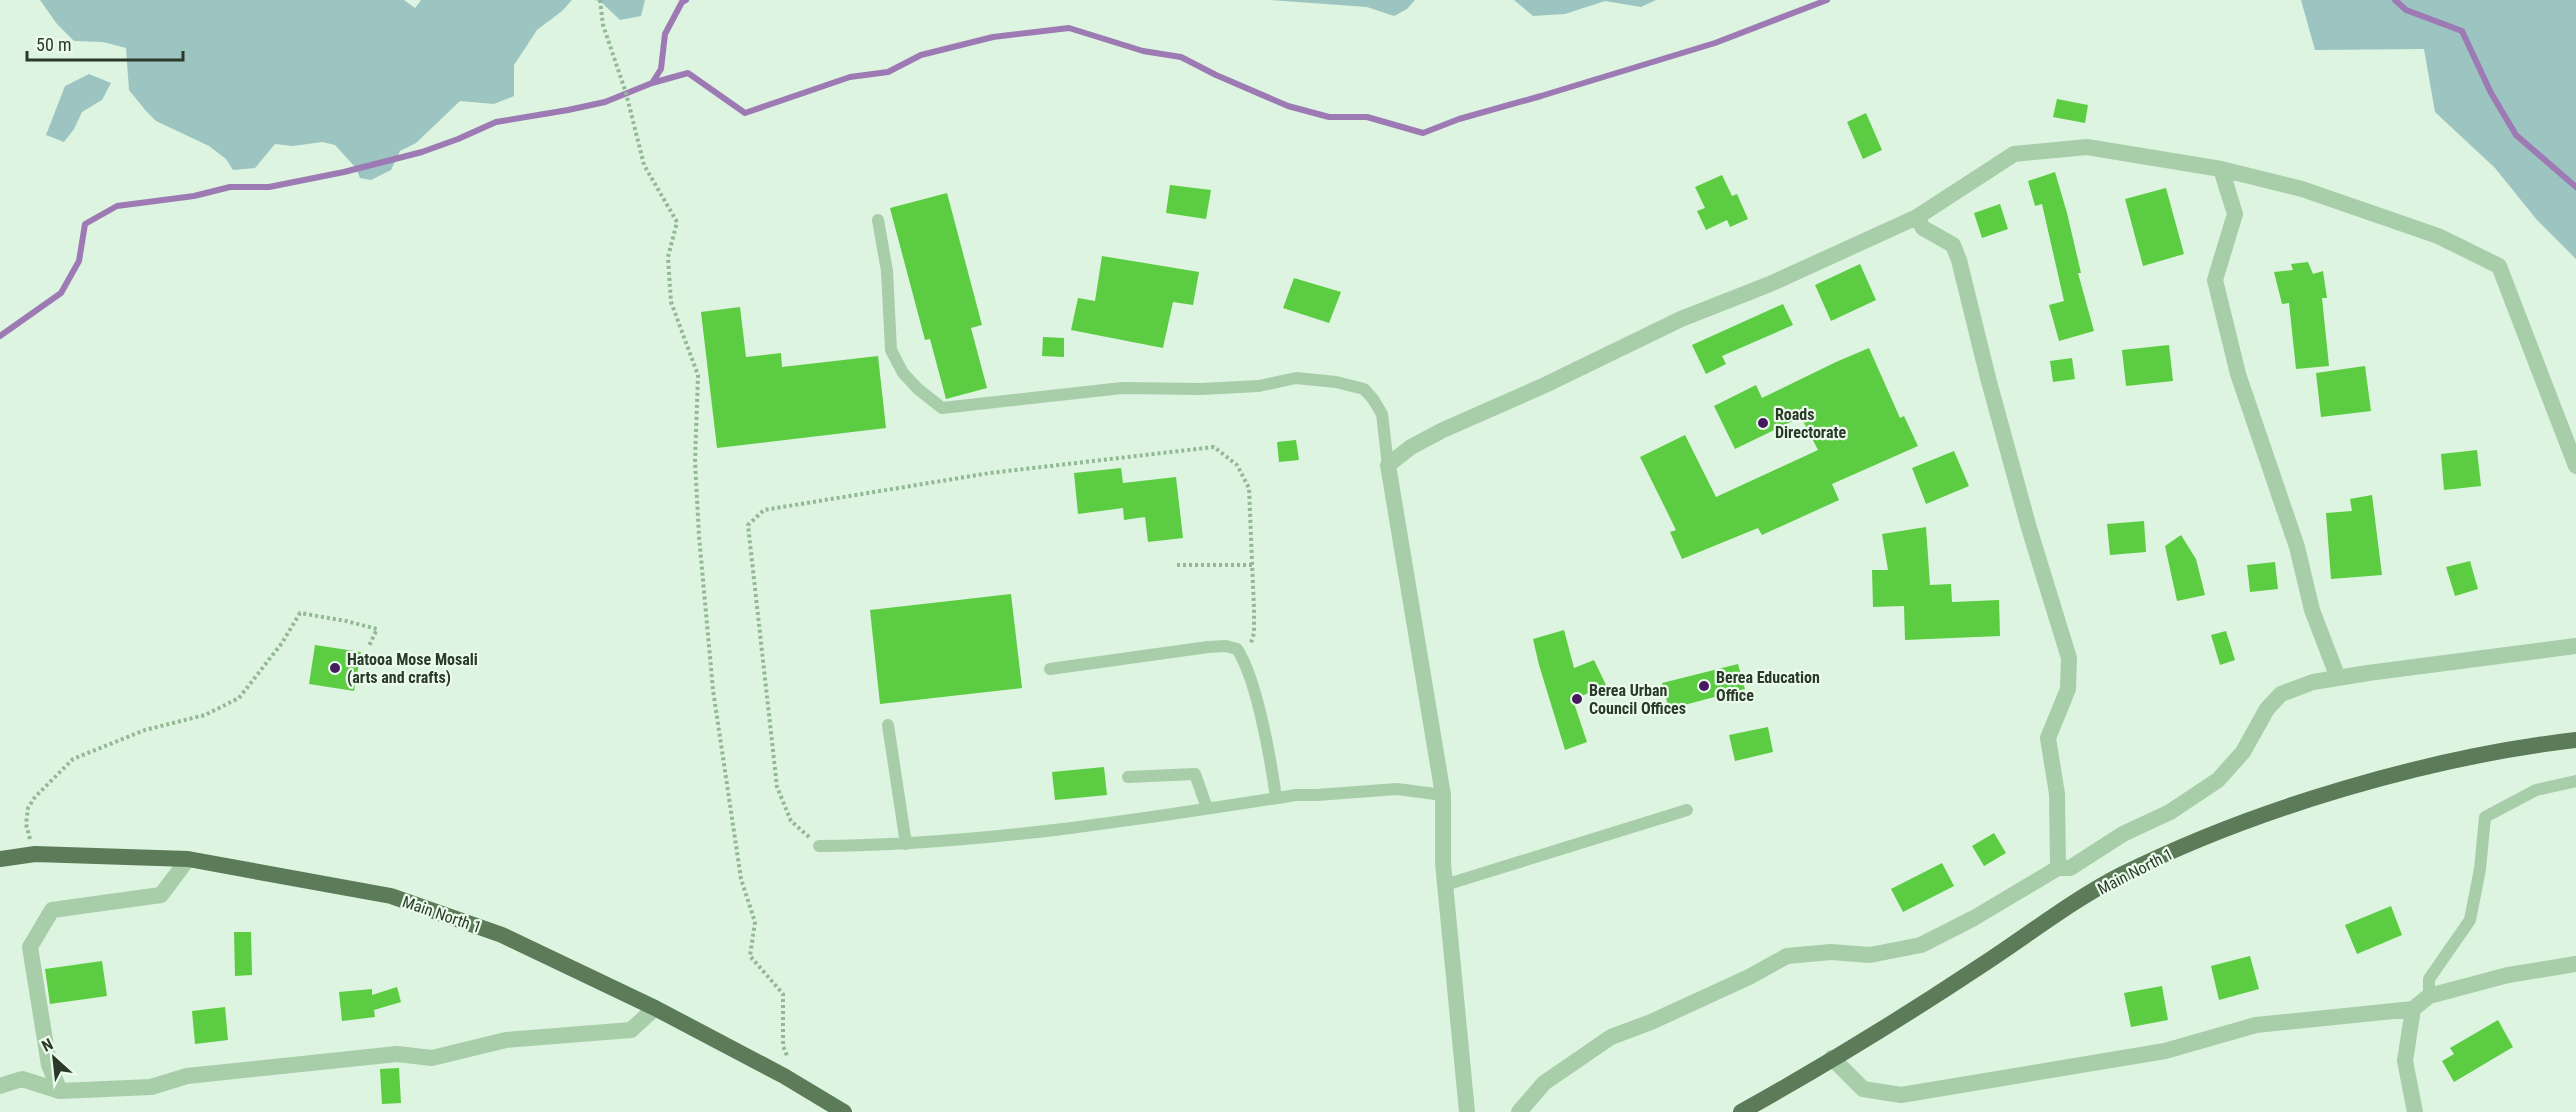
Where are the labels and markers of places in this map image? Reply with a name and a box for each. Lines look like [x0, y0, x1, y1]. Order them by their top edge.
place label: Roads Directorate [1775, 405, 1846, 442]
marker: Roads Directorate [1756, 416, 1770, 430]
place label: Hatooa Mose Mosali (arts and crafts) [347, 650, 478, 687]
marker: Hatooa Mose Mosali (arts and crafts) [328, 661, 342, 675]
place label: Berea Education Office [1716, 668, 1820, 705]
marker: Berea Education Office [1697, 679, 1711, 693]
place label: Berea Urban Council Offices [1589, 681, 1686, 718]
marker: Berea Urban Council Offices [1570, 692, 1584, 706]

